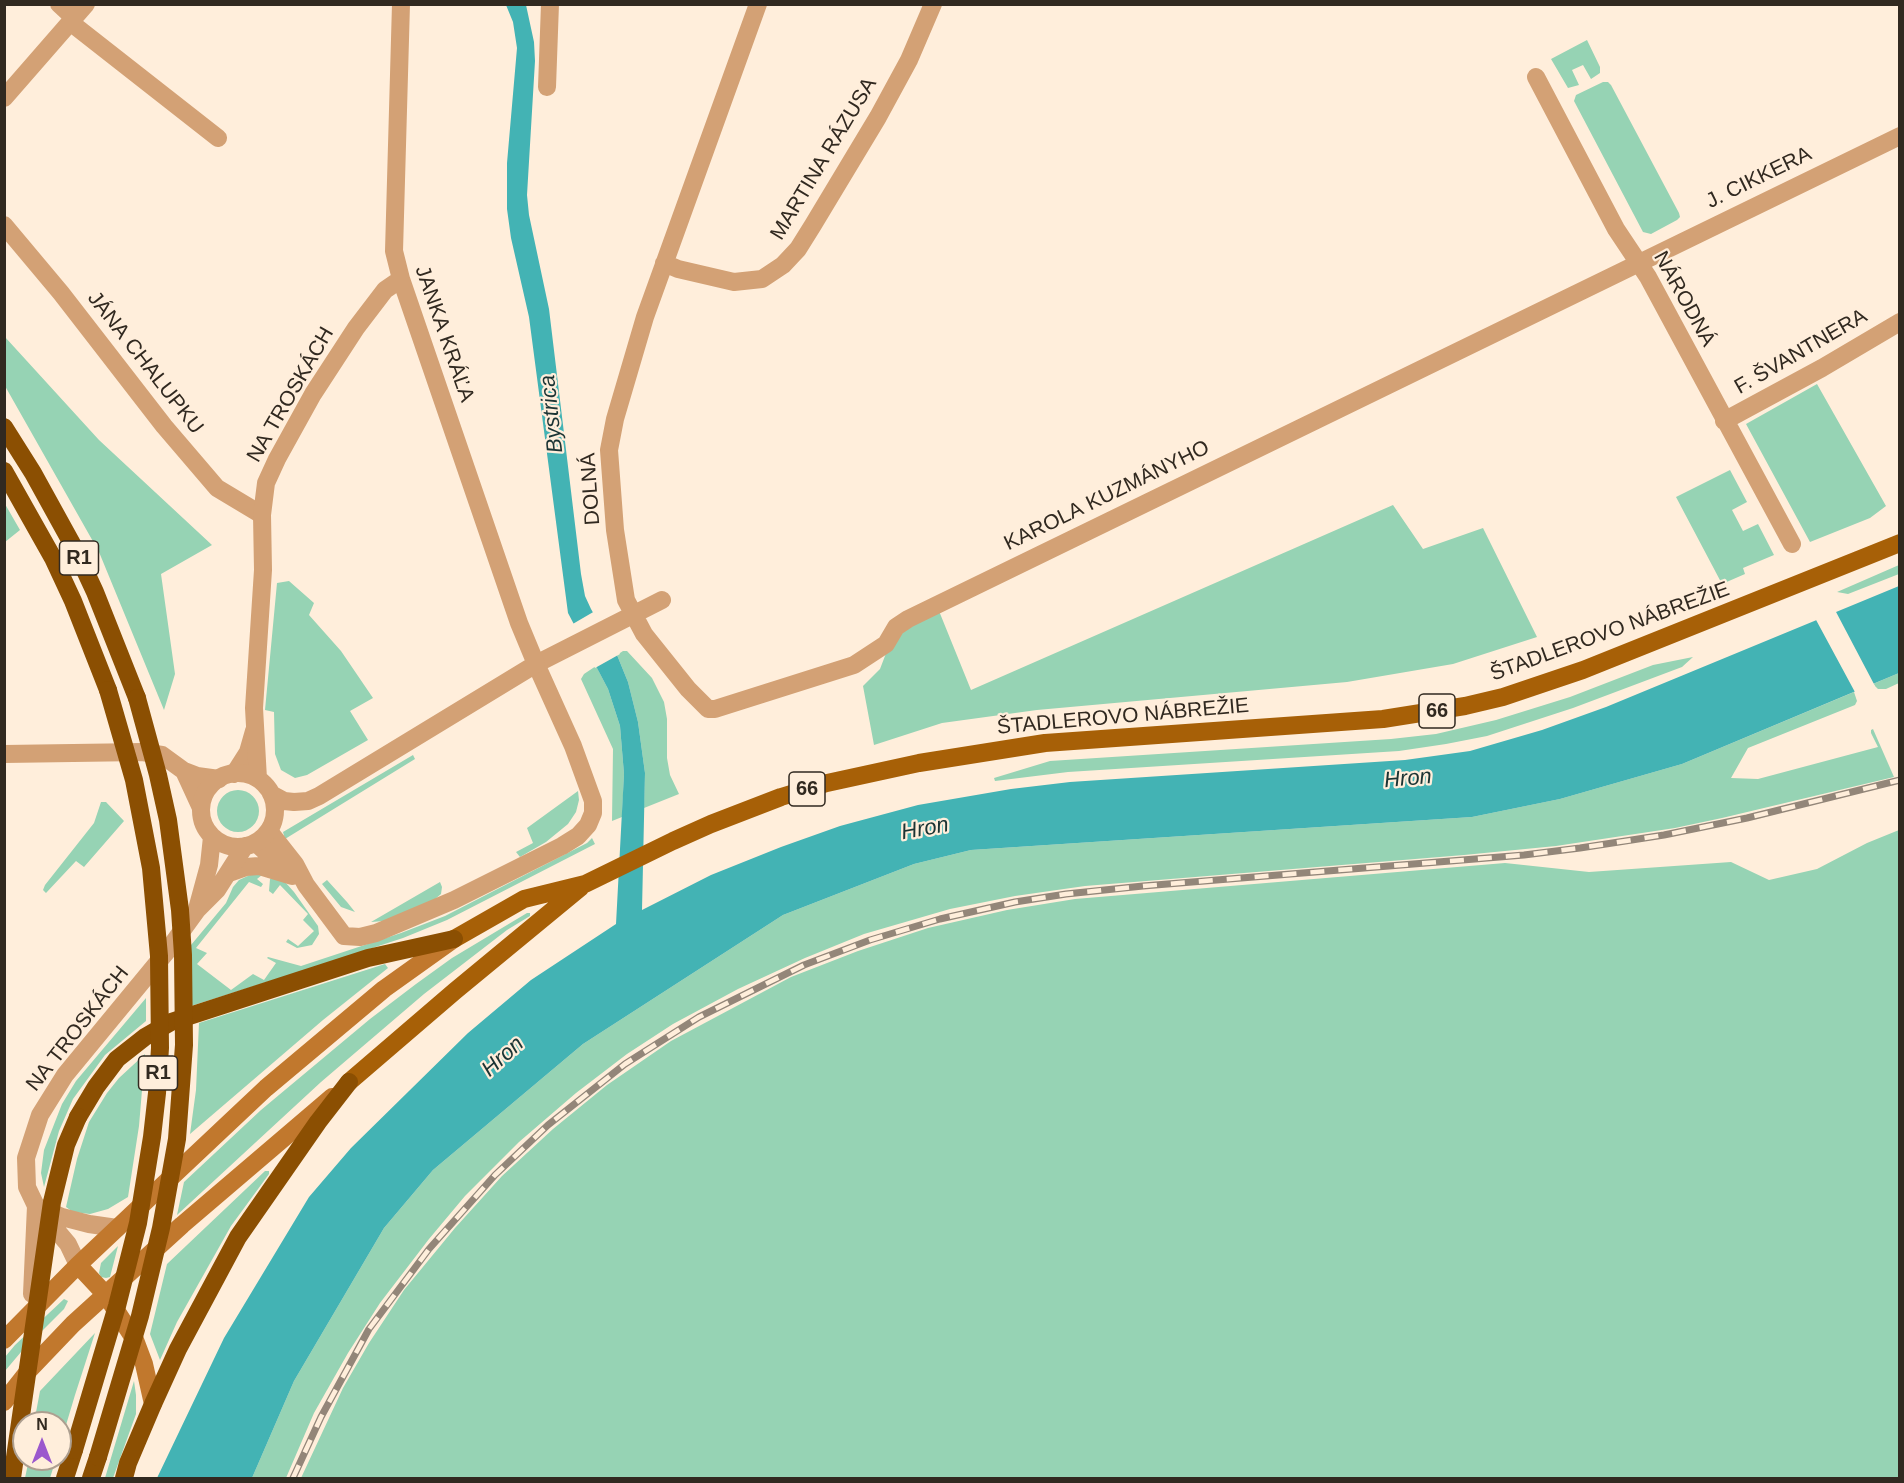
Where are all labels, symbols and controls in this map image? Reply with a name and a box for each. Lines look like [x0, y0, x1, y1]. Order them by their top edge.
street label: MARTINA RÁZUSA [766, 73, 882, 245]
street label: J. CIKKERA [1702, 142, 1816, 214]
street label: NÁRODNÁ [1648, 247, 1720, 351]
street label: JANKA KRÁĽA [409, 263, 479, 405]
street label: JÁNA CHALUPKU [82, 287, 208, 439]
street label: F. ŠVANTNERA [1730, 304, 1872, 400]
street label: NA TROSKÁCH [242, 323, 340, 467]
water label: Bystrica [535, 374, 569, 454]
street label: KAROLA KUZMÁNYHO [1000, 435, 1214, 557]
street label: DOLNÁ [576, 452, 606, 526]
road number: R1 [60, 541, 98, 575]
street label: ŠTADLEROVO NÁBREŽIE [1487, 577, 1733, 687]
street label: ŠTADLEROVO NÁBREŽIE [996, 693, 1250, 741]
road number: 66 [1419, 694, 1455, 728]
water label: Hron [1383, 764, 1433, 794]
road number: 66 [789, 772, 825, 806]
water label: Hron [899, 812, 951, 846]
street label: NA TROSKÁCH [21, 961, 135, 1097]
water label: Hron [476, 1031, 530, 1083]
road number: R1 [138, 1056, 178, 1090]
north arrow [12, 1411, 72, 1471]
text: N [36, 1416, 48, 1433]

